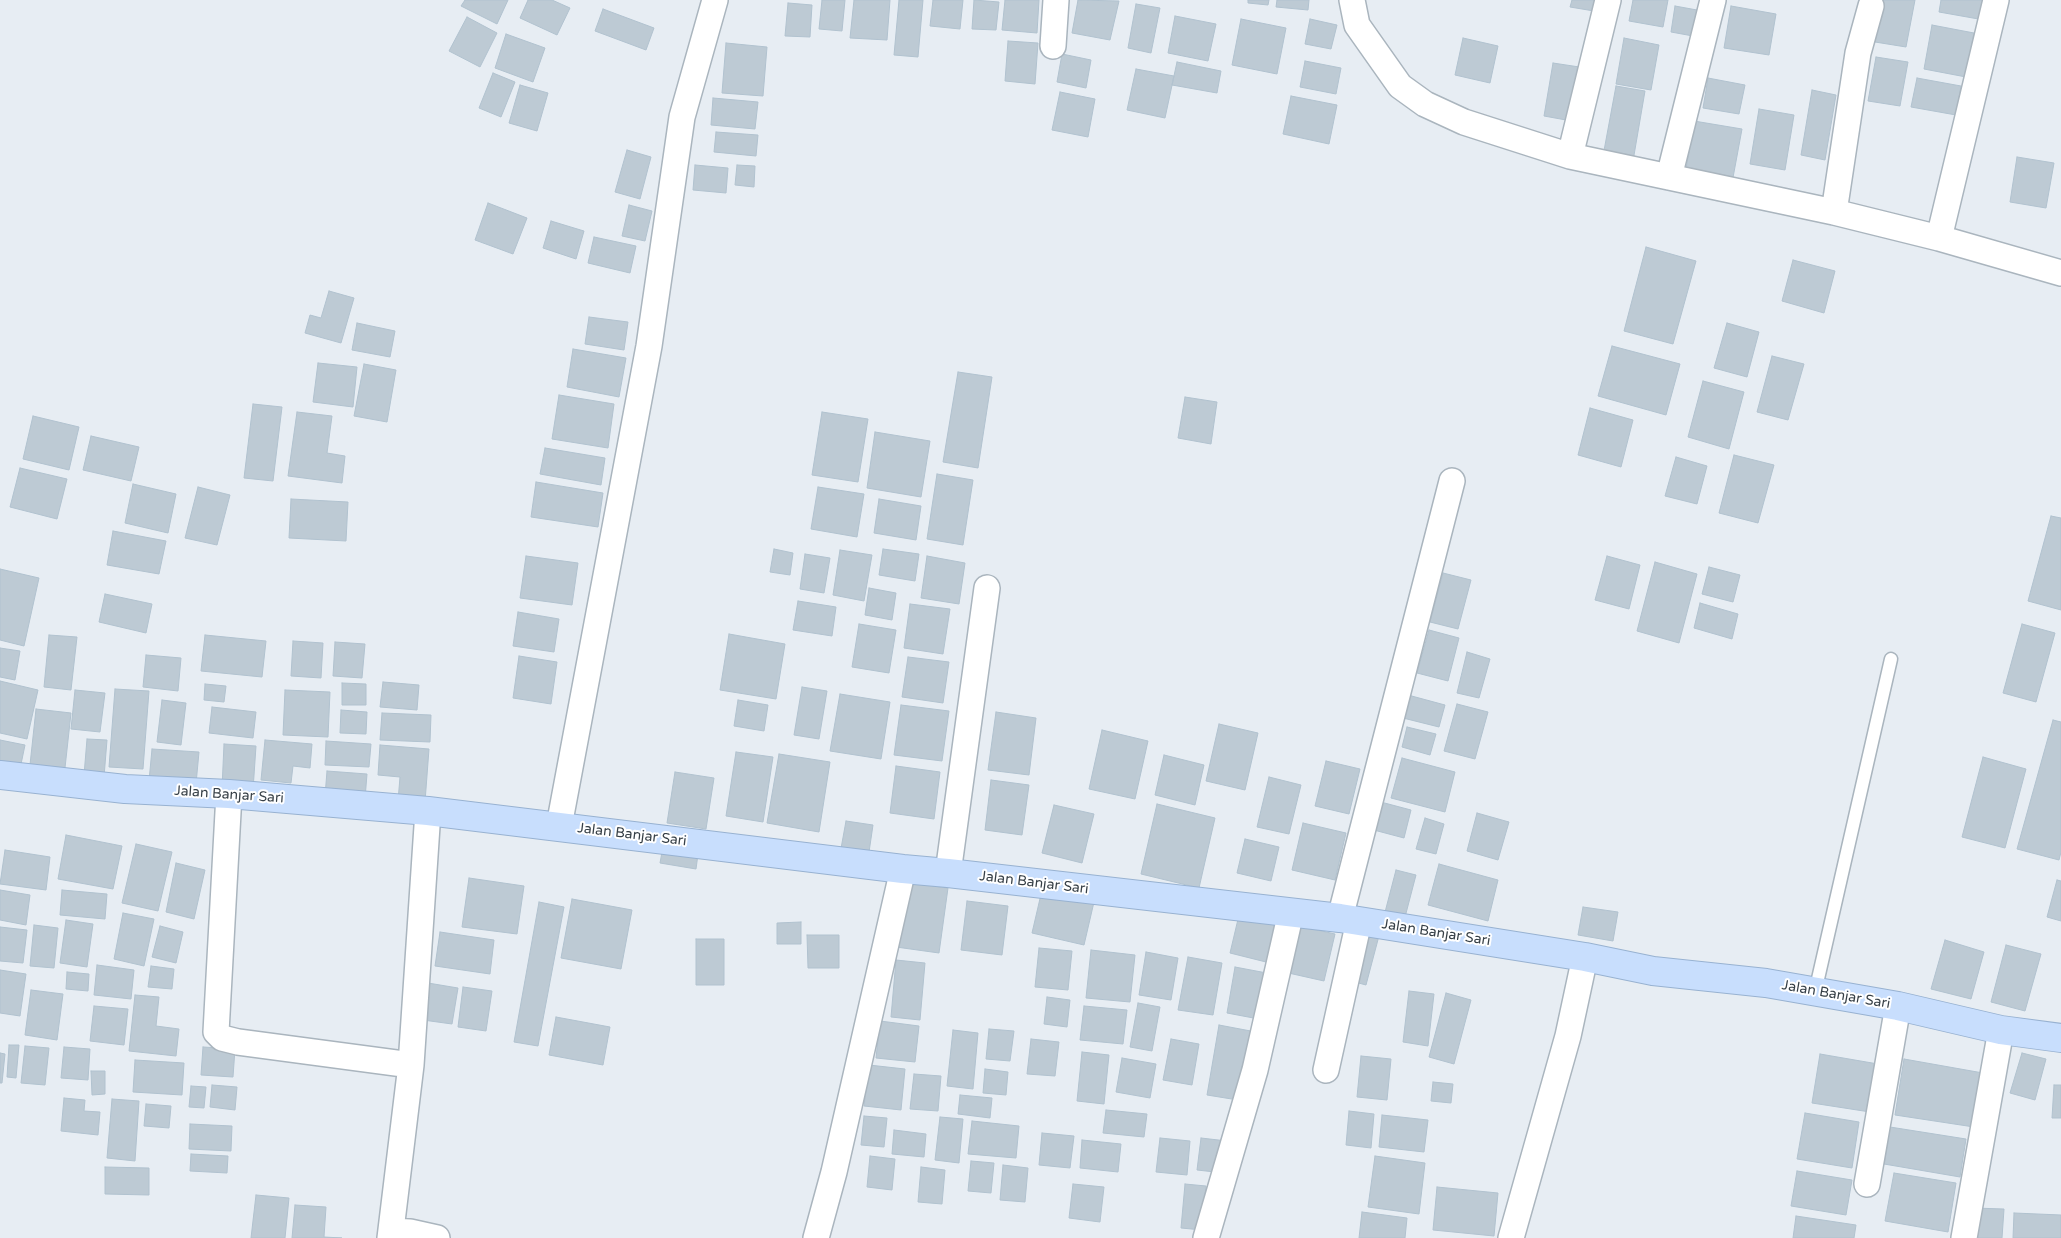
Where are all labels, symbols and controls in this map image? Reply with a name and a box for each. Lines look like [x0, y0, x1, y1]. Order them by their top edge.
street label: Jalan Banjar Sari [174, 783, 284, 807]
street label: Jalan Banjar Sari [576, 820, 688, 850]
street label: Jalan Banjar Sari [978, 868, 1090, 898]
street label: Jalan Banjar Sari [1380, 916, 1492, 950]
street label: Jalan Banjar Sari [1780, 977, 1892, 1013]

